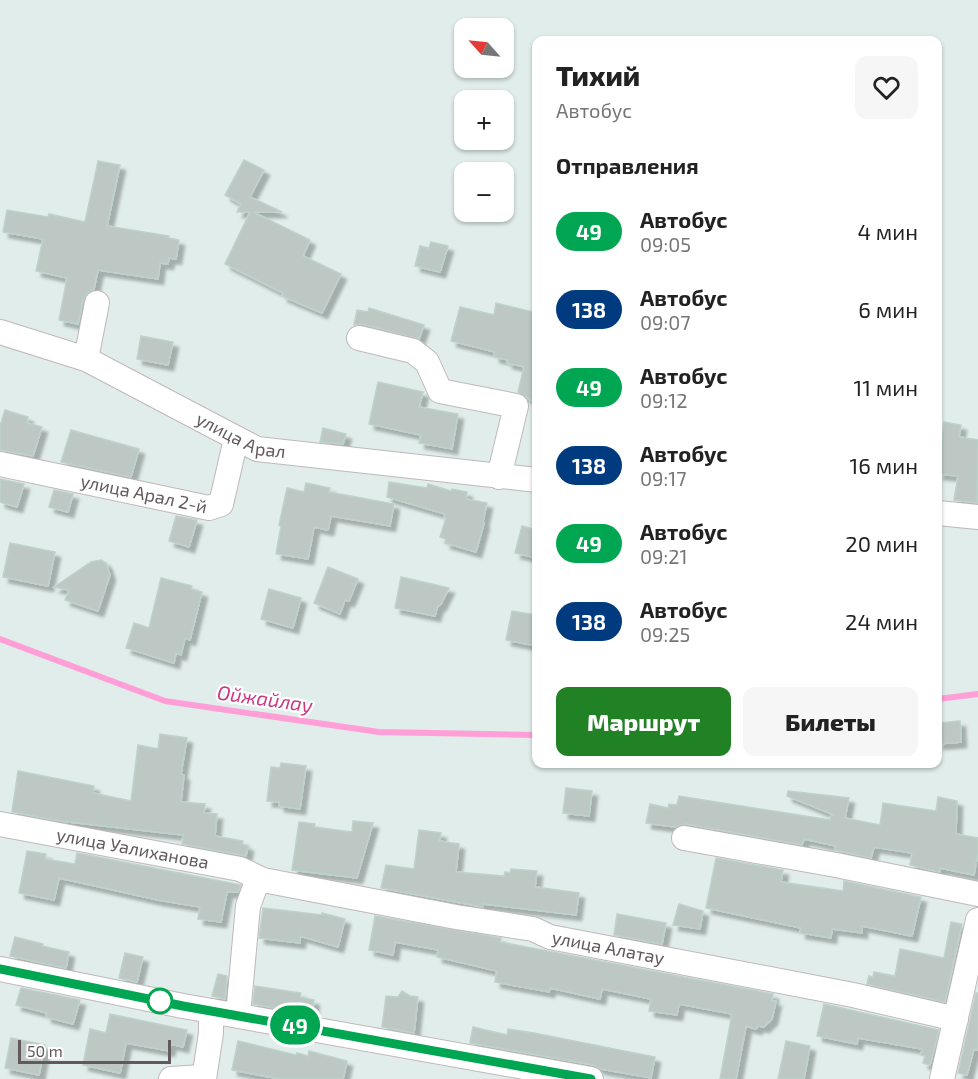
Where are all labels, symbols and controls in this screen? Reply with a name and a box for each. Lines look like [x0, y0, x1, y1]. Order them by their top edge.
north arrow [454, 18, 514, 78]
map controls [454, 18, 514, 222]
button: heart [855, 56, 918, 119]
text: Тихий [556, 58, 640, 92]
button: + [454, 90, 514, 150]
text: Автобус [556, 98, 632, 122]
text: Отправления [556, 152, 699, 178]
button: − [454, 162, 514, 222]
text: Автобус [640, 206, 728, 232]
text: 4 мин [857, 218, 918, 244]
text: 49 [576, 219, 602, 244]
text: 09:05 [640, 232, 691, 256]
text: Автобус [640, 284, 728, 310]
text: 6 мин [858, 296, 918, 322]
text: 138 [572, 297, 606, 322]
text: 09:07 [640, 310, 691, 334]
text: Автобус [640, 362, 728, 388]
text: 11 мин [853, 374, 918, 400]
text: 49 [576, 375, 602, 400]
text: 09:12 [640, 388, 687, 412]
street label: улица Арал [193, 407, 287, 462]
text: Автобус [640, 440, 728, 466]
text: 16 мин [850, 452, 918, 478]
text: 138 [572, 453, 606, 478]
text: 09:17 [640, 466, 686, 490]
street label: улица Арал 2-й [79, 469, 209, 517]
text: Автобус [640, 518, 728, 544]
text: 20 мин [845, 530, 918, 556]
text: 49 [576, 531, 602, 556]
text: 09:21 [640, 544, 687, 568]
text: Автобус [640, 596, 728, 622]
text: 24 мин [845, 608, 918, 634]
text: 138 [572, 609, 606, 634]
text: 09:25 [640, 622, 690, 646]
water label: Ойжайлау [216, 679, 315, 717]
button: Маршрут [556, 687, 731, 756]
button: Билеты [743, 687, 918, 756]
street label: улица Уалиханова [55, 823, 211, 873]
street label: улица Алатау [550, 926, 667, 969]
unlabelled marker [147, 988, 173, 1014]
line badge: 49 [268, 1006, 322, 1044]
text: 49 [282, 1013, 308, 1038]
scale bar [18, 1037, 171, 1064]
text: 50 m [27, 1041, 63, 1060]

